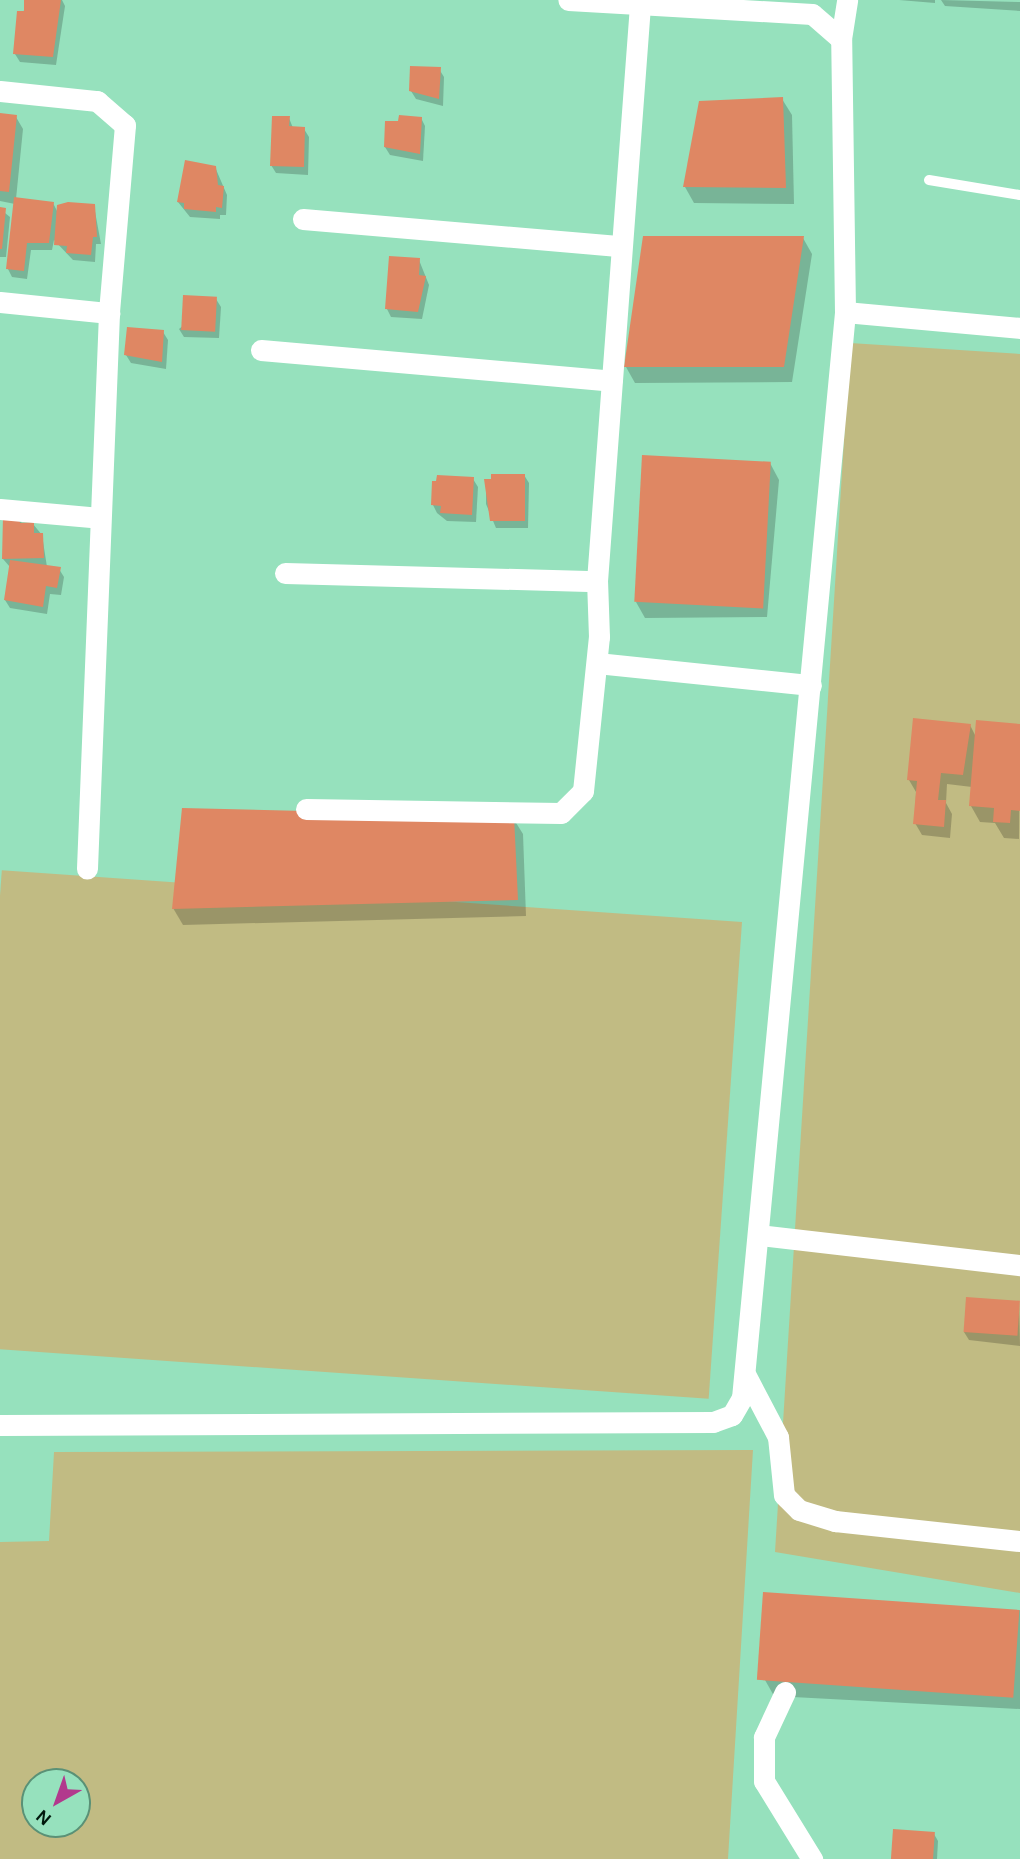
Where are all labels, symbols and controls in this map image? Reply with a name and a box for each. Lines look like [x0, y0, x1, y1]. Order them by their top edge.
north arrow [21, 1768, 91, 1838]
text: N [31, 1805, 56, 1830]

